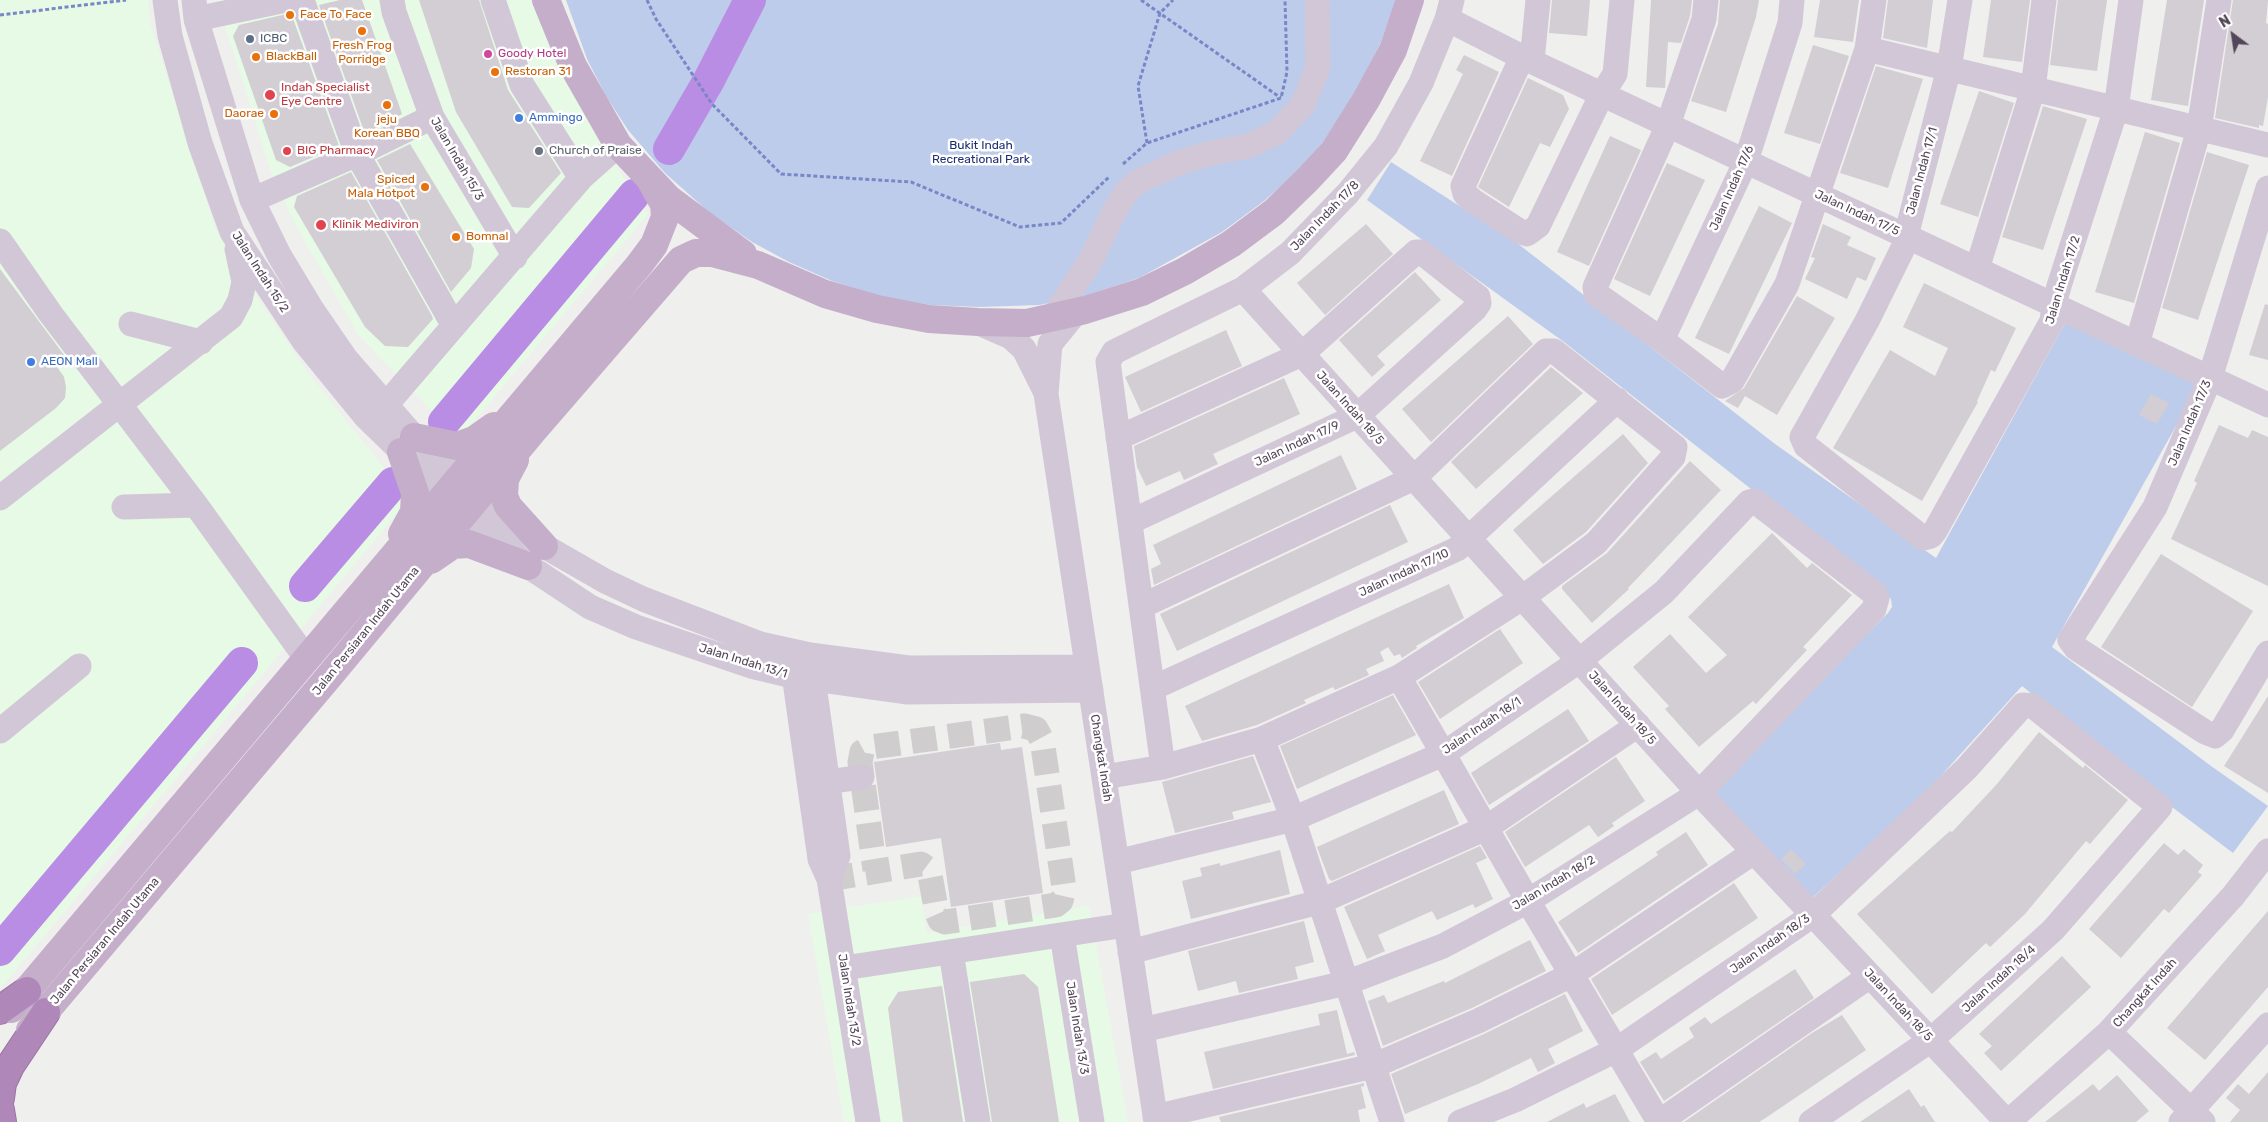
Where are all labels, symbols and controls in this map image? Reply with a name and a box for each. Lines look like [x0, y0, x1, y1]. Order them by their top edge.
place label: Face To Face [300, 8, 372, 22]
marker: Face To Face [284, 9, 296, 21]
north arrow [2208, 10, 2258, 60]
text: N [2216, 12, 2234, 32]
marker: Fresh Frog Porridge [356, 25, 368, 37]
place label: ICBC [260, 32, 287, 46]
marker: ICBC [244, 33, 256, 45]
place label: Fresh Frog Porridge [332, 39, 392, 67]
place label: Goody Hotel [498, 47, 566, 61]
marker: Goody Hotel [482, 48, 494, 60]
place label: BlackBall [266, 50, 317, 64]
marker: BlackBall [250, 51, 262, 63]
place label: Restoran 31 [505, 65, 571, 79]
marker: Restoran 31 [489, 66, 501, 78]
place label: Indah Specialist Eye Centre [281, 81, 370, 109]
marker: Indah Specialist Eye Centre [263, 88, 277, 102]
marker: jeju Korean BBQ [381, 99, 393, 111]
place label: Daorae [224, 107, 264, 121]
marker: Daorae [268, 108, 280, 120]
place label: Ammingo [529, 111, 583, 125]
marker: Ammingo [513, 112, 525, 124]
place label: jeju Korean BBQ [354, 113, 420, 141]
street label: Jalan Indah 15/3 [427, 115, 487, 203]
street label: Jalan Indah 17/1 [1903, 126, 1941, 216]
park label: Bukit Indah Recreational Park [932, 139, 1030, 167]
street label: Jalan Indah 17/6 [1707, 143, 1757, 233]
place label: BIG Pharmacy [297, 144, 376, 158]
place label: Church of Praise [549, 144, 642, 158]
marker: BIG Pharmacy [281, 145, 293, 157]
marker: Church of Praise [533, 145, 545, 157]
place label: Spiced Mala Hotpot [348, 173, 415, 201]
street label: Jalan Indah 17/8 [1288, 178, 1362, 254]
marker: Spiced Mala Hotpot [419, 181, 431, 193]
street label: Jalan Indah 17/5 [1812, 187, 1902, 239]
marker: Klinik Mediviron [314, 218, 328, 232]
place label: Klinik Mediviron [332, 218, 419, 232]
street label: Jalan Indah 15/2 [229, 229, 291, 315]
place label: Bomnal [466, 230, 508, 244]
marker: Bomnal [450, 231, 462, 243]
street label: Jalan Indah 17/2 [2043, 234, 2083, 326]
place label: AEON Mall [41, 355, 98, 369]
marker: AEON Mall [25, 356, 37, 368]
street label: Jalan Indah 18/5 [1313, 368, 1387, 448]
street label: Jalan Indah 17/3 [2165, 378, 2215, 468]
street label: Jalan Indah 17/9 [1252, 418, 1342, 470]
street label: Jalan Indah 17/10 [1357, 546, 1451, 600]
street label: Jalan Persiaran Indah Utama [310, 564, 422, 698]
street label: Jalan Indah 13/1 [697, 641, 789, 681]
street label: Jalan Indah 18/5 [1585, 668, 1659, 748]
street label: Jalan Indah 18/1 [1440, 694, 1524, 758]
street label: Changkat Indah [1087, 713, 1115, 803]
street label: Jalan Indah 18/2 [1510, 853, 1598, 913]
street label: Jalan Persiaran Indah Utama [48, 875, 162, 1007]
street label: Jalan Indah 18/3 [1727, 911, 1813, 977]
street label: Jalan Indah 18/4 [1959, 942, 2039, 1016]
street label: Jalan Indah 13/2 [835, 953, 863, 1047]
street label: Changkat Indah [2110, 955, 2180, 1031]
street label: Jalan Indah 18/5 [1861, 966, 1935, 1044]
street label: Jalan Indah 13/3 [1063, 981, 1091, 1075]

